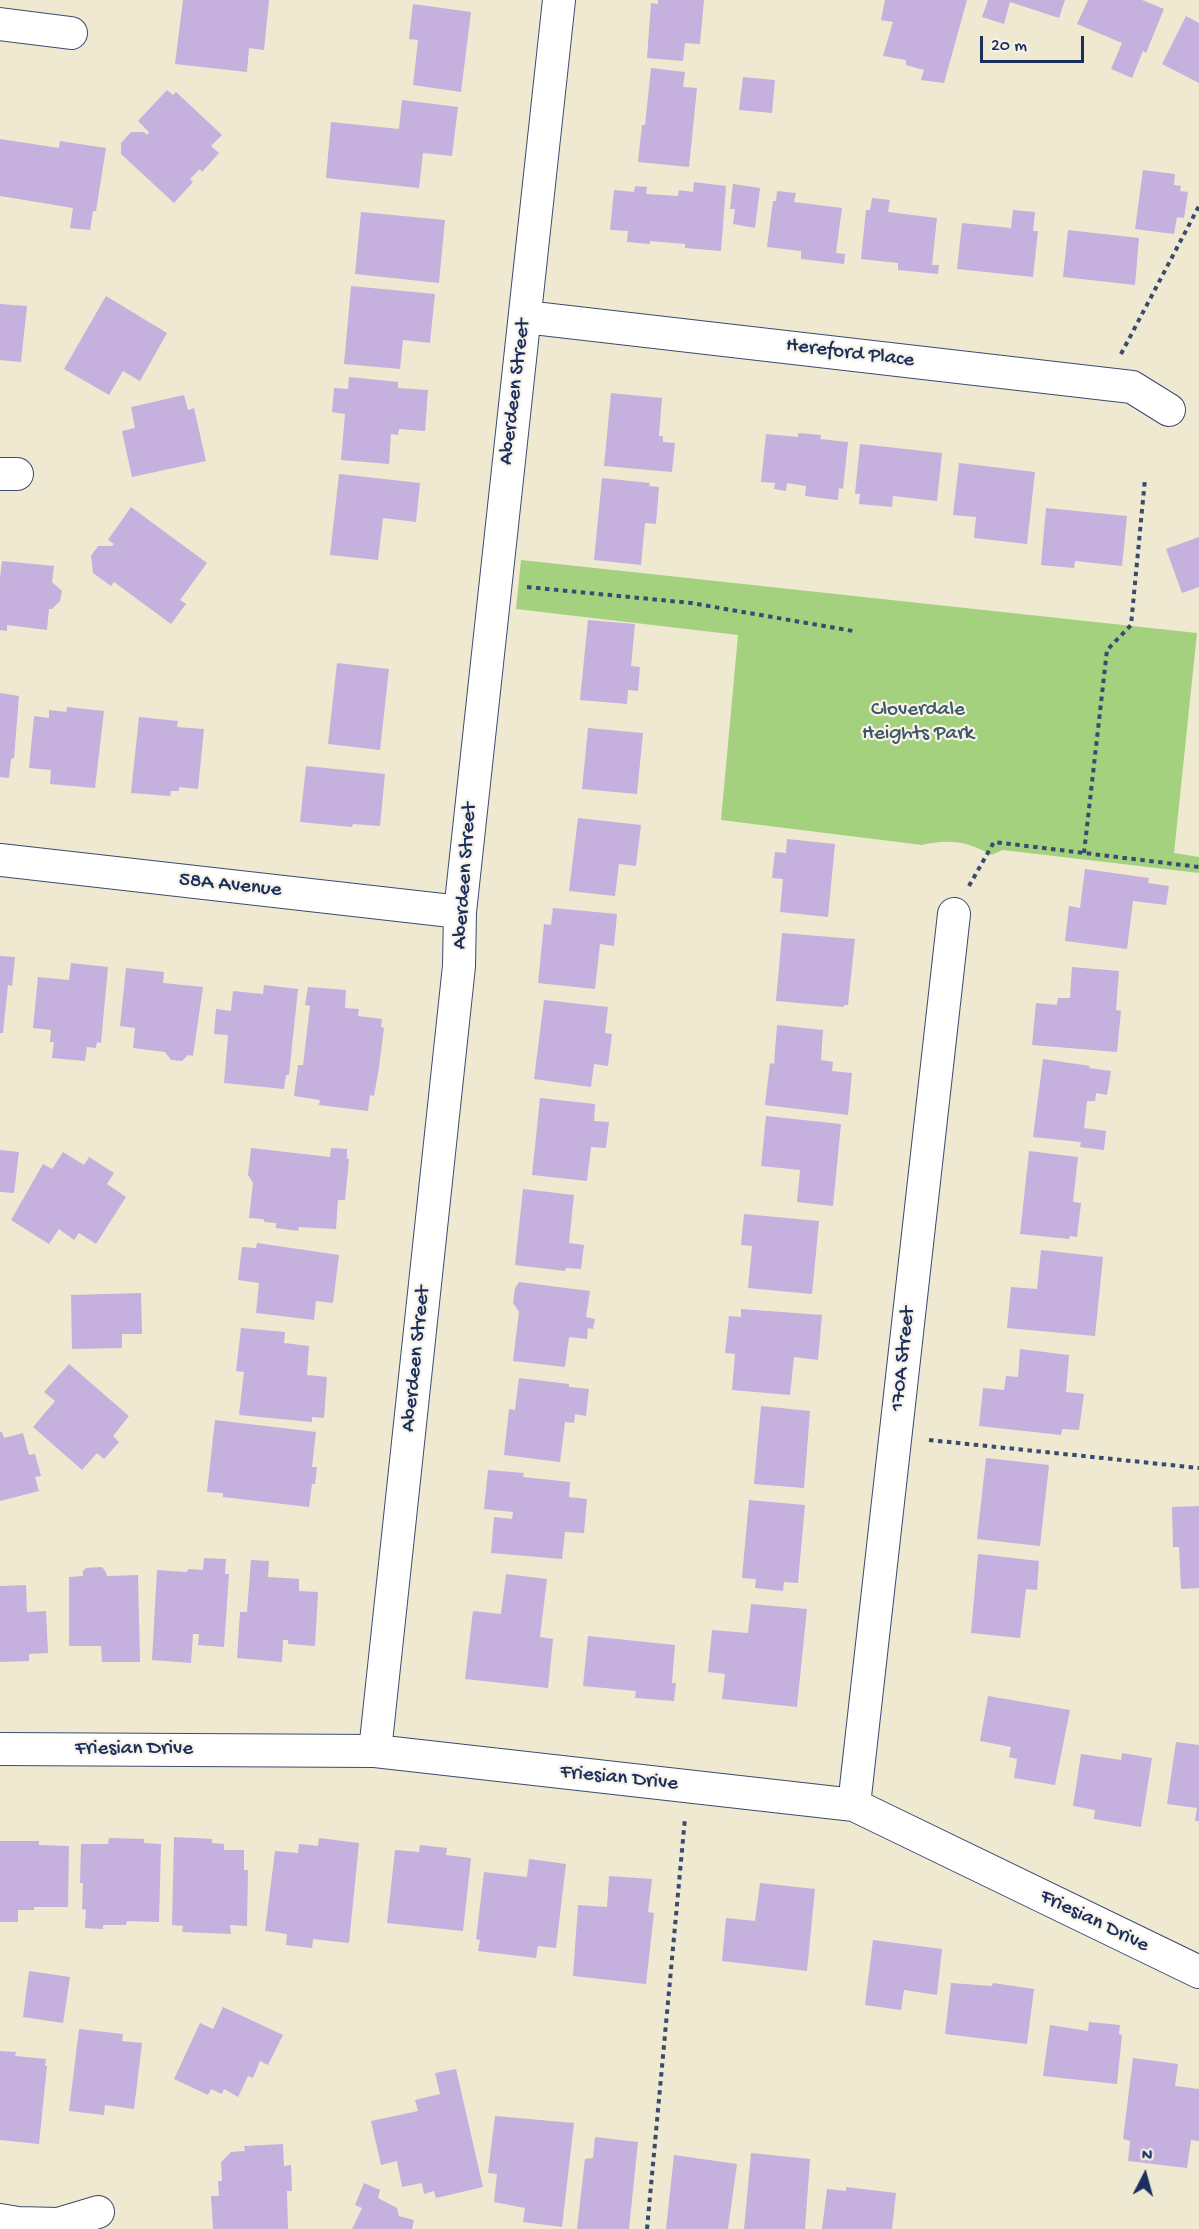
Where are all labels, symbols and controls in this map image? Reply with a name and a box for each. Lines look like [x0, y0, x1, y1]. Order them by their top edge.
scale bar [983, 24, 1086, 62]
text: 20 m [991, 36, 1027, 57]
street label: Aberdeen Street [495, 318, 537, 466]
street label: Hereford Place [784, 334, 916, 374]
park label: Cloverdale Heights Park [862, 698, 974, 748]
street label: Aberdeen Street [448, 802, 484, 950]
street label: 58A Avenue [177, 868, 283, 904]
street label: Aberdeen Street [397, 1285, 437, 1433]
street label: 170A Street [886, 1306, 922, 1412]
street label: Friesian Drive [75, 1737, 193, 1763]
street label: Friesian Drive [559, 1760, 679, 1798]
street label: Friesian Drive [1035, 1885, 1153, 1959]
north arrow [1115, 2145, 1175, 2205]
text: N [1141, 2147, 1153, 2167]

